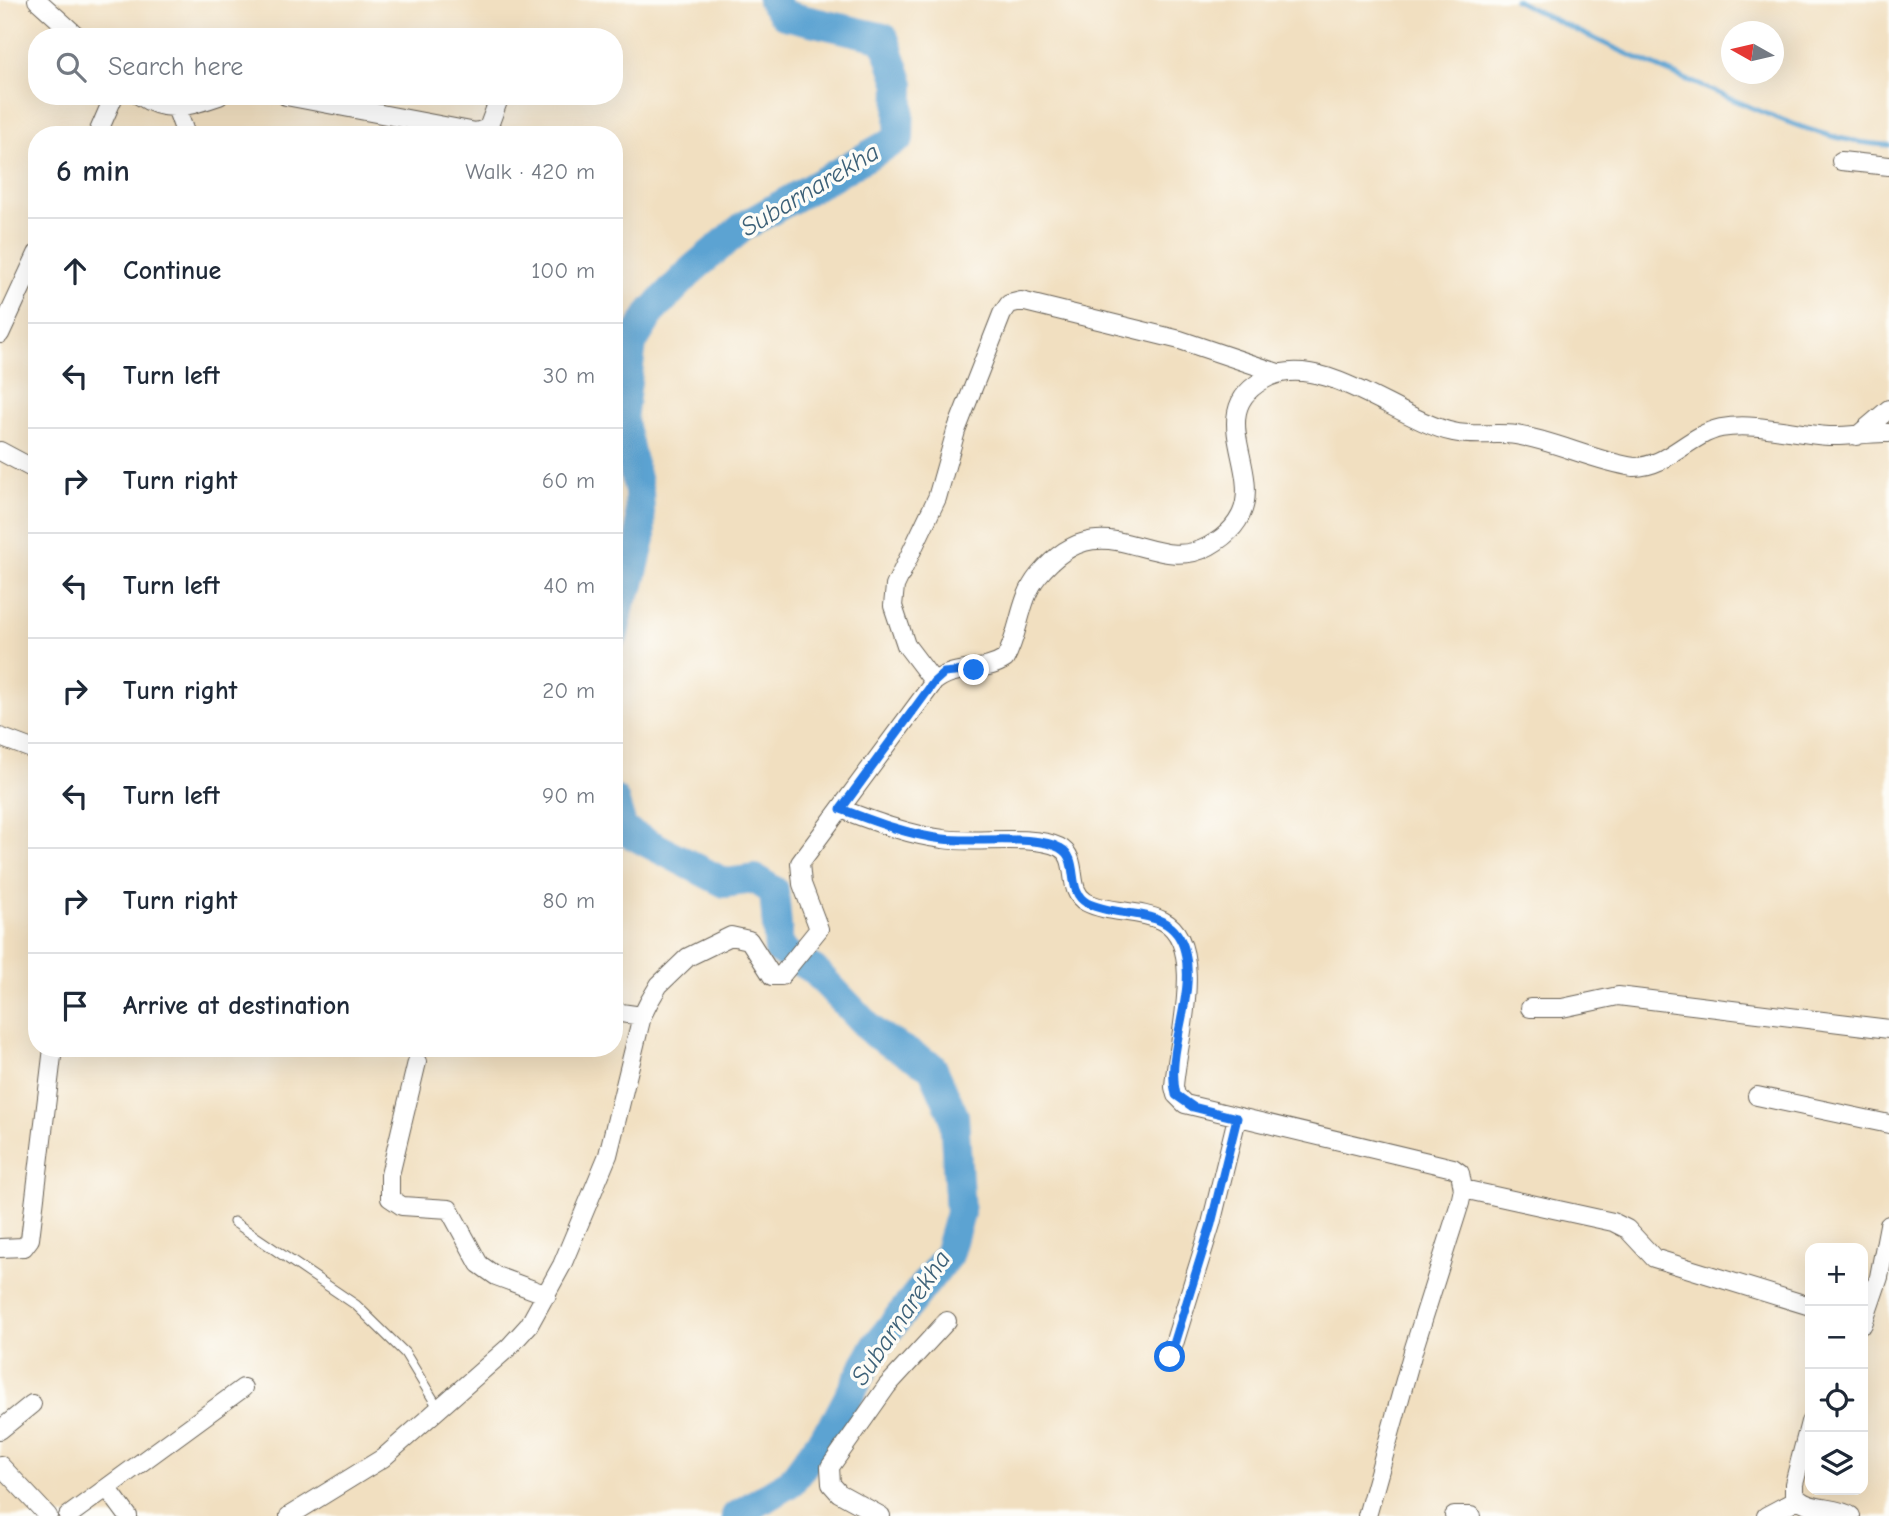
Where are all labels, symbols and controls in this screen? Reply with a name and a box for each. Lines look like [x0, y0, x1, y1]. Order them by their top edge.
north arrow [1721, 21, 1784, 84]
search box [28, 28, 623, 105]
icon: search [52, 48, 90, 86]
text: Search here [108, 52, 243, 82]
water label: Subarnarekha [735, 137, 885, 243]
text: 6 min [56, 154, 130, 189]
text: Walk · 420 m [465, 158, 595, 185]
icon: ahead [56, 252, 94, 290]
text: Continue [123, 256, 221, 286]
text: 100 m [531, 257, 595, 284]
icon: left [56, 357, 94, 395]
text: Turn left [123, 361, 220, 391]
text: 30 m [543, 362, 595, 389]
icon: right [56, 462, 94, 500]
text: Turn right [123, 466, 237, 496]
text: 60 m [542, 467, 595, 494]
icon: left [56, 567, 94, 605]
text: Turn left [123, 571, 220, 601]
text: 40 m [543, 572, 595, 599]
route end [958, 654, 989, 685]
icon: right [56, 672, 94, 710]
text: Turn right [123, 676, 237, 706]
text: 20 m [542, 677, 595, 704]
icon: left [56, 777, 94, 815]
text: Turn left [123, 781, 220, 811]
text: 90 m [542, 782, 595, 809]
icon: right [56, 882, 94, 920]
text: Turn right [123, 886, 237, 916]
text: 80 m [542, 887, 595, 914]
icon: arrive [56, 987, 94, 1025]
text: Arrive at destination [123, 991, 350, 1021]
map controls [1805, 1243, 1868, 1495]
button: + [1805, 1243, 1868, 1306]
water label: Subarnarekha [845, 1245, 957, 1391]
button: − [1805, 1306, 1868, 1369]
route start [1154, 1341, 1185, 1372]
button: locate [1805, 1369, 1868, 1432]
button: layers [1805, 1432, 1868, 1495]

